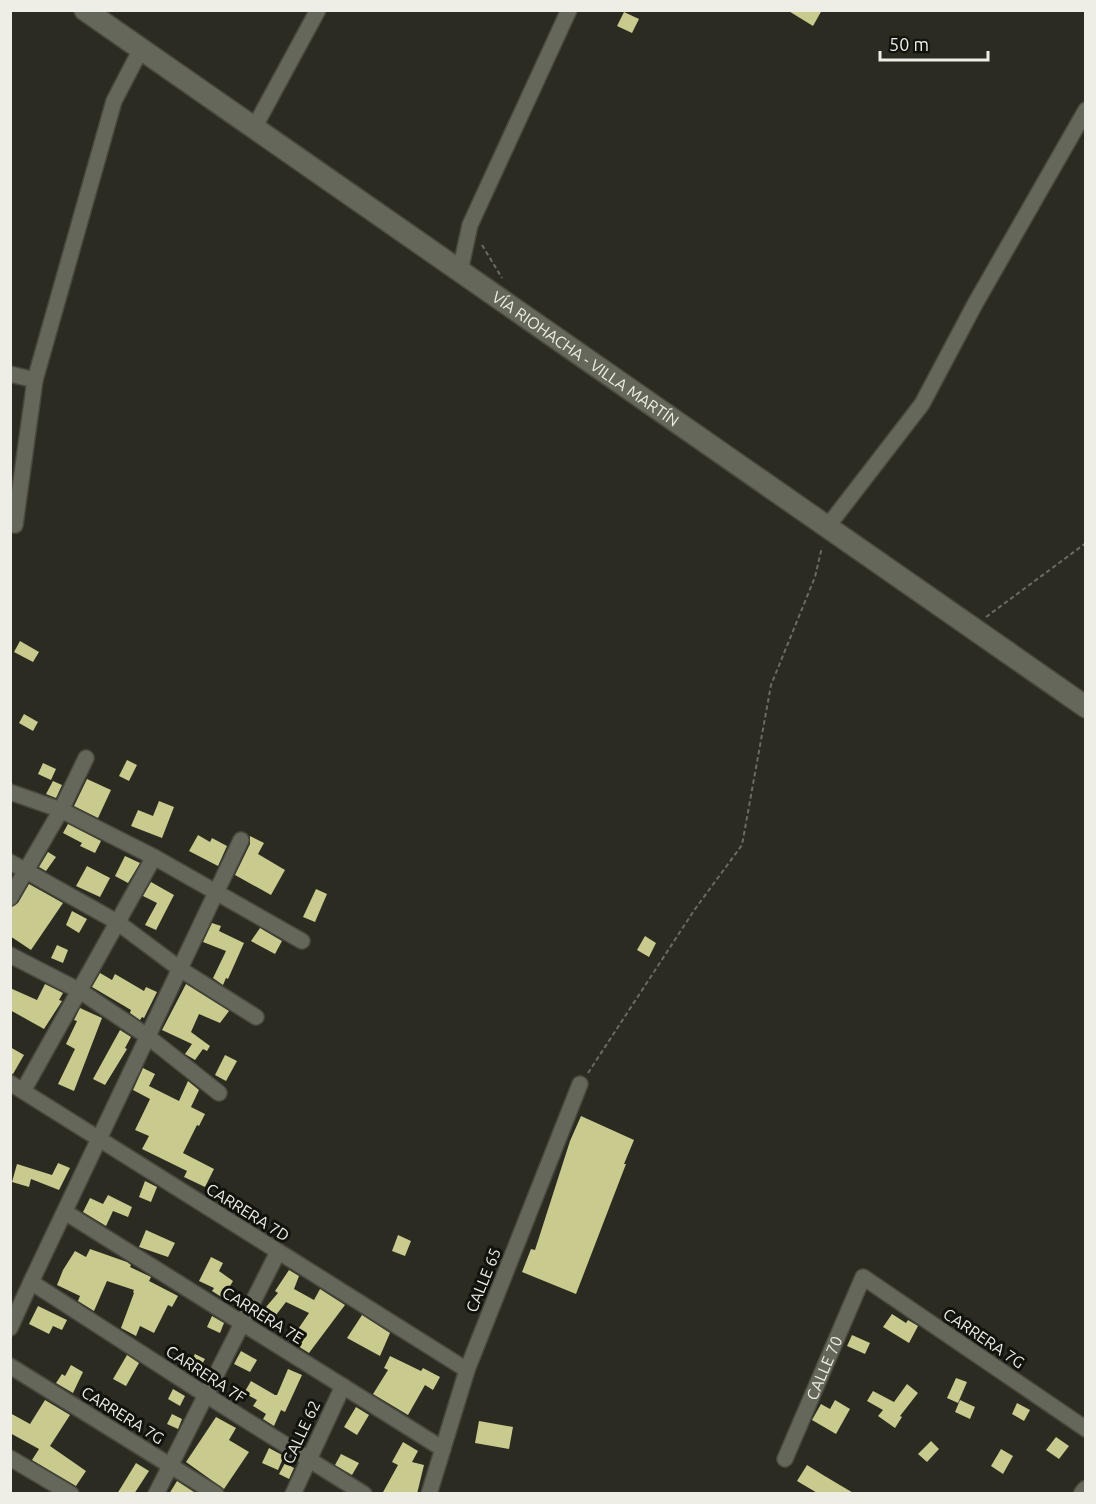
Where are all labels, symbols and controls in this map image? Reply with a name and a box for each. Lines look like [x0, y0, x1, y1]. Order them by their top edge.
scale bar [880, 24, 988, 62]
text: 50 m [889, 34, 929, 54]
street label: VÍA RIOHACHA - VILLA MARTÍN [489, 287, 682, 430]
street label: CARRERA 7D [203, 1179, 293, 1245]
street label: CALLE 65 [462, 1245, 504, 1315]
street label: CARRERA 7E [219, 1283, 307, 1347]
street label: CARRERA 7G [940, 1304, 1028, 1372]
street label: CALLE 70 [802, 1333, 846, 1403]
street label: CARRERA 7F [163, 1342, 249, 1406]
street label: CARRERA 7G [79, 1383, 167, 1447]
street label: CALLE 62 [279, 1398, 323, 1466]

